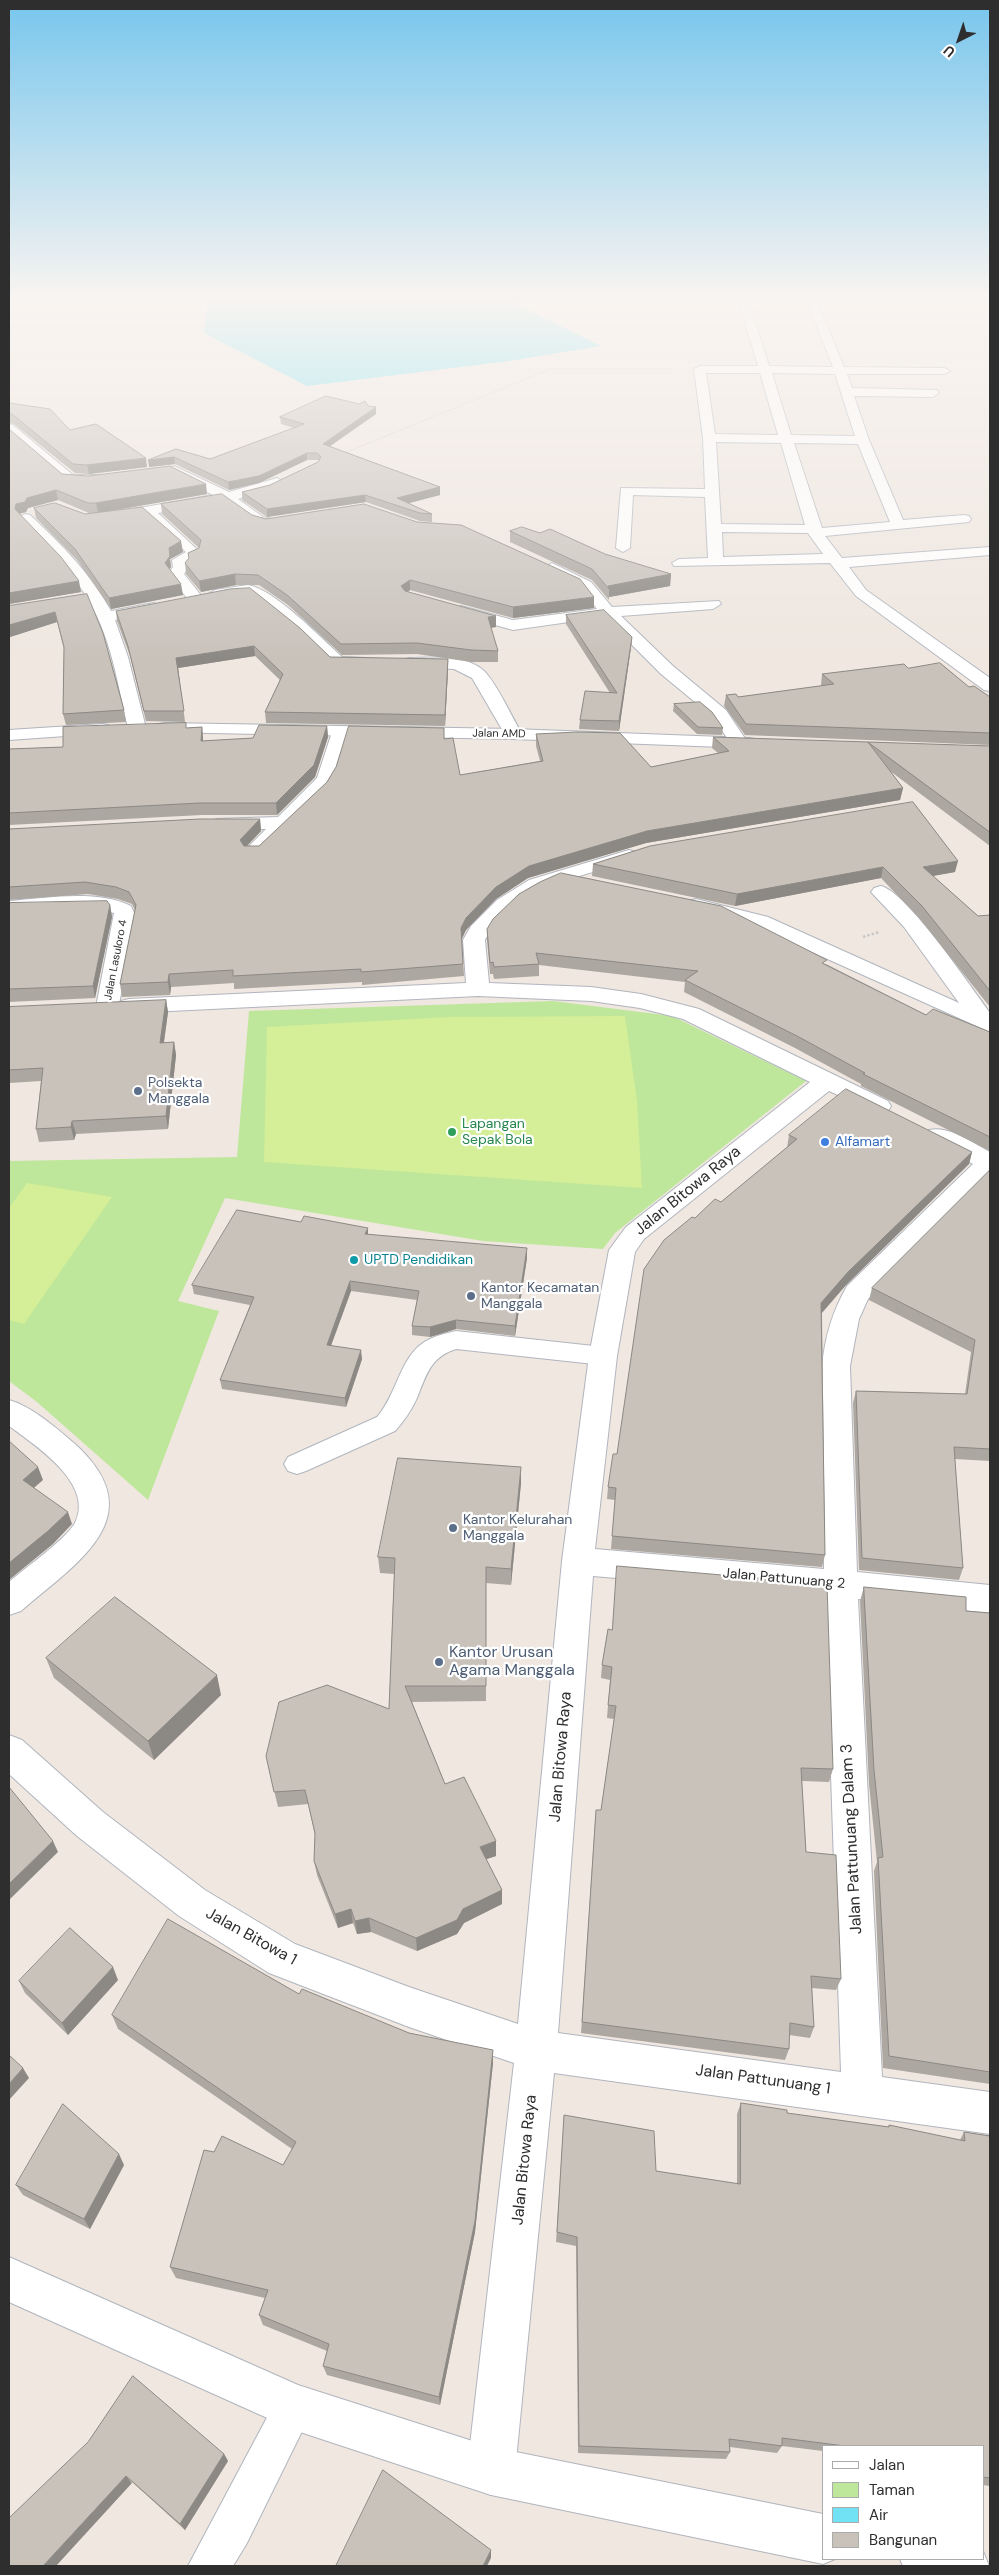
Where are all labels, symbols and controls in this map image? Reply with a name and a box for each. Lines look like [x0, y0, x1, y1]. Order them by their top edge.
north arrow [934, 15, 984, 65]
text: U [940, 41, 959, 61]
street label: Jalan AMD [472, 727, 526, 741]
street label: Jalan Lasuloro 4 [102, 919, 130, 1001]
place label: Polsekta Manggala [148, 1075, 209, 1108]
marker: Polsekta Manggala [132, 1085, 144, 1097]
place label: Lapangan Sepak Bola [462, 1116, 533, 1148]
marker: Lapangan Sepak Bola [446, 1126, 458, 1138]
place label: Alfamart [835, 1134, 890, 1150]
marker: Alfamart [819, 1136, 831, 1148]
street label: Jalan Bitowa Raya [631, 1142, 745, 1240]
place label: UPTD Pendidikan [364, 1252, 473, 1268]
marker: UPTD Pendidikan [348, 1254, 360, 1266]
place label: Kantor Kecamatan Manggala [481, 1280, 599, 1312]
marker: Kantor Kecamatan Manggala [465, 1290, 477, 1302]
place label: Kantor Kelurahan Manggala [463, 1512, 572, 1544]
marker: Kantor Kelurahan Manggala [447, 1522, 459, 1534]
street label: Jalan Pattunuang 2 [722, 1565, 846, 1593]
place label: Kantor Urusan Agama Manggala [449, 1643, 575, 1681]
marker: Kantor Urusan Agama Manggala [433, 1656, 445, 1668]
street label: Jalan Bitowa Raya [546, 1691, 576, 1823]
street label: Jalan Pattunuang Dalam 3 [837, 1743, 867, 1935]
street label: Jalan Bitowa 1 [202, 1904, 300, 1970]
street label: Jalan Pattunuang 1 [694, 2061, 832, 2099]
street label: Jalan Bitowa Raya [509, 2094, 541, 2226]
legend [822, 2445, 984, 2560]
text: Jalan [869, 2455, 905, 2475]
text: Taman [869, 2480, 915, 2500]
text: Air [869, 2505, 888, 2525]
text: Bangunan [869, 2530, 937, 2550]

